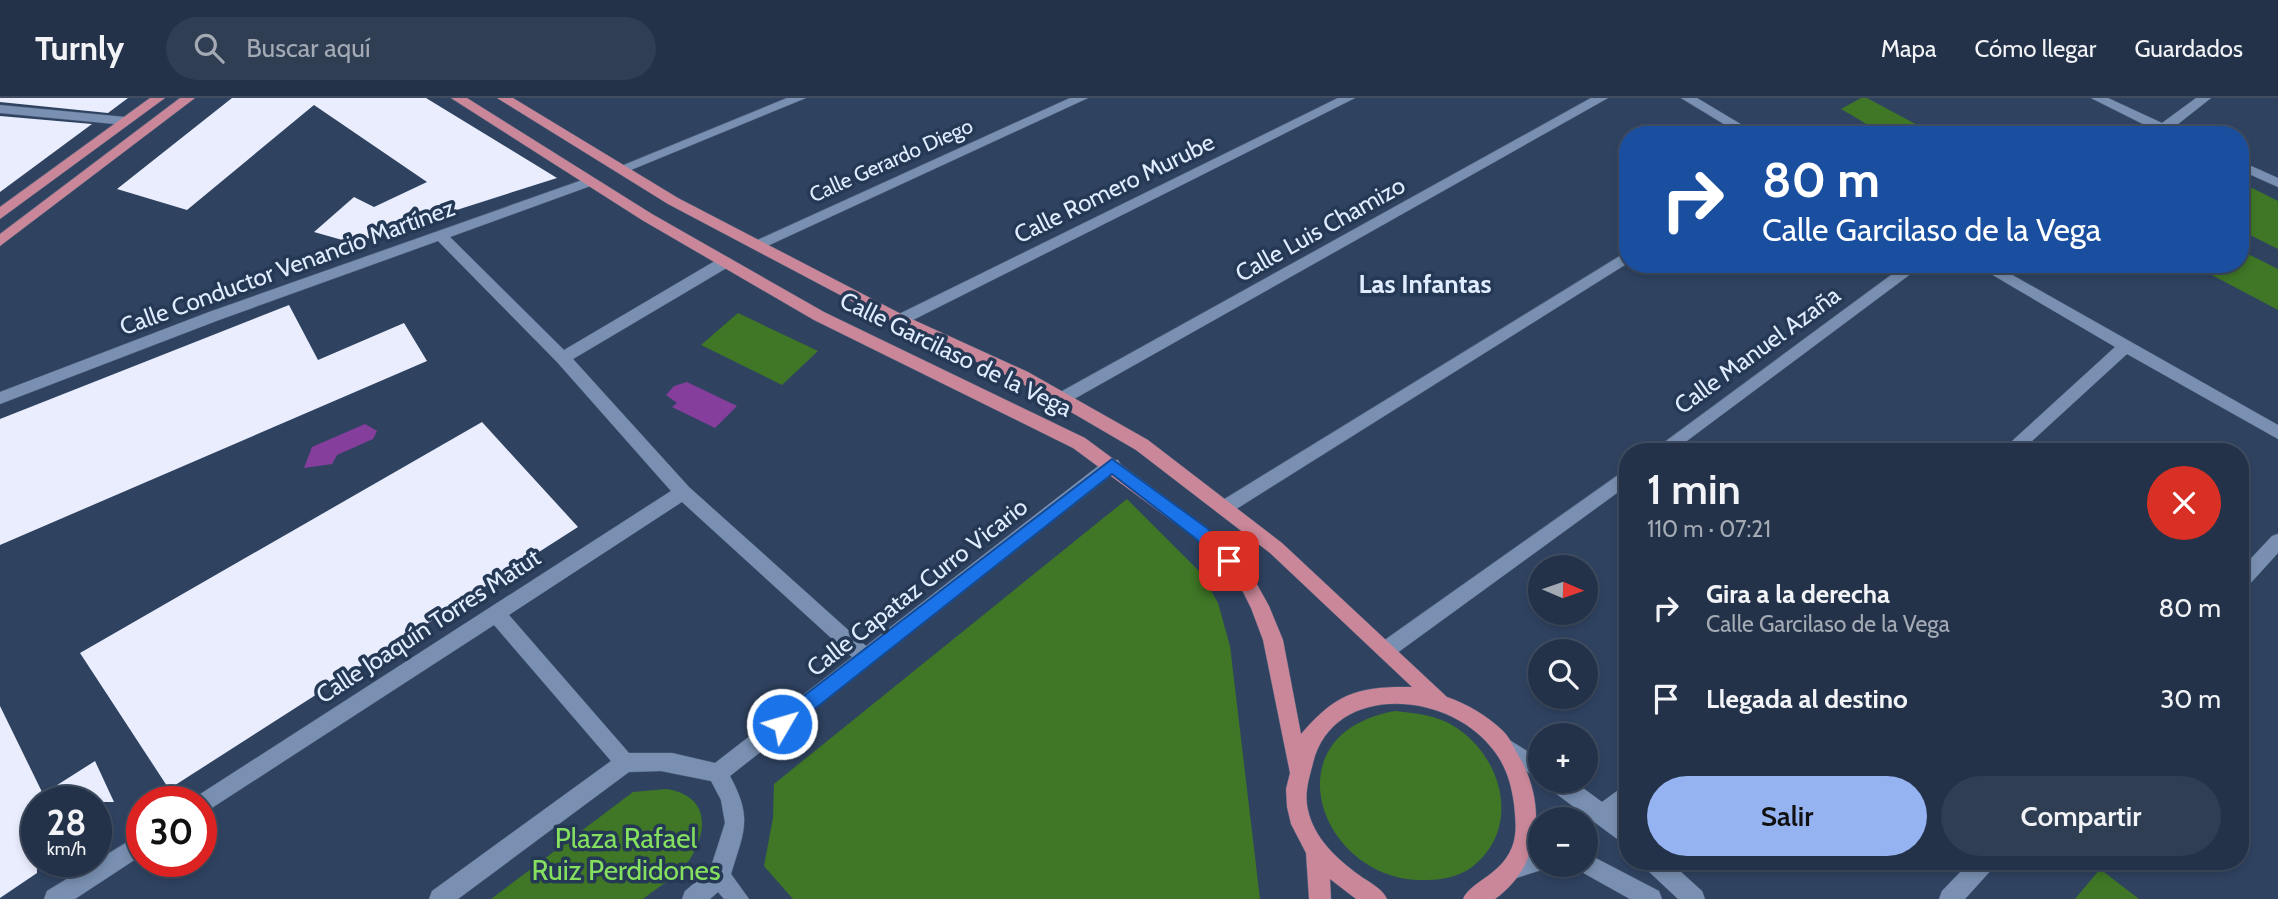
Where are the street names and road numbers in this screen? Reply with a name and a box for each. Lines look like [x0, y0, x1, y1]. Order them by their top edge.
street label: Calle Gerardo Diego [805, 113, 977, 207]
street label: Calle Romero Murube [1009, 127, 1219, 249]
street label: Calle Luis Chamizo [1230, 170, 1410, 288]
street label: Calle Conductor Venancio Martínez [116, 193, 458, 341]
street label: Calle Manuel Azaña [1668, 280, 1846, 420]
street label: Calle Garcilaso de la Vega [835, 285, 1077, 423]
street label: Calle Capataz Curro Vicario [801, 492, 1033, 682]
street label: Calle Joaquín Torres Matut [310, 543, 546, 709]

